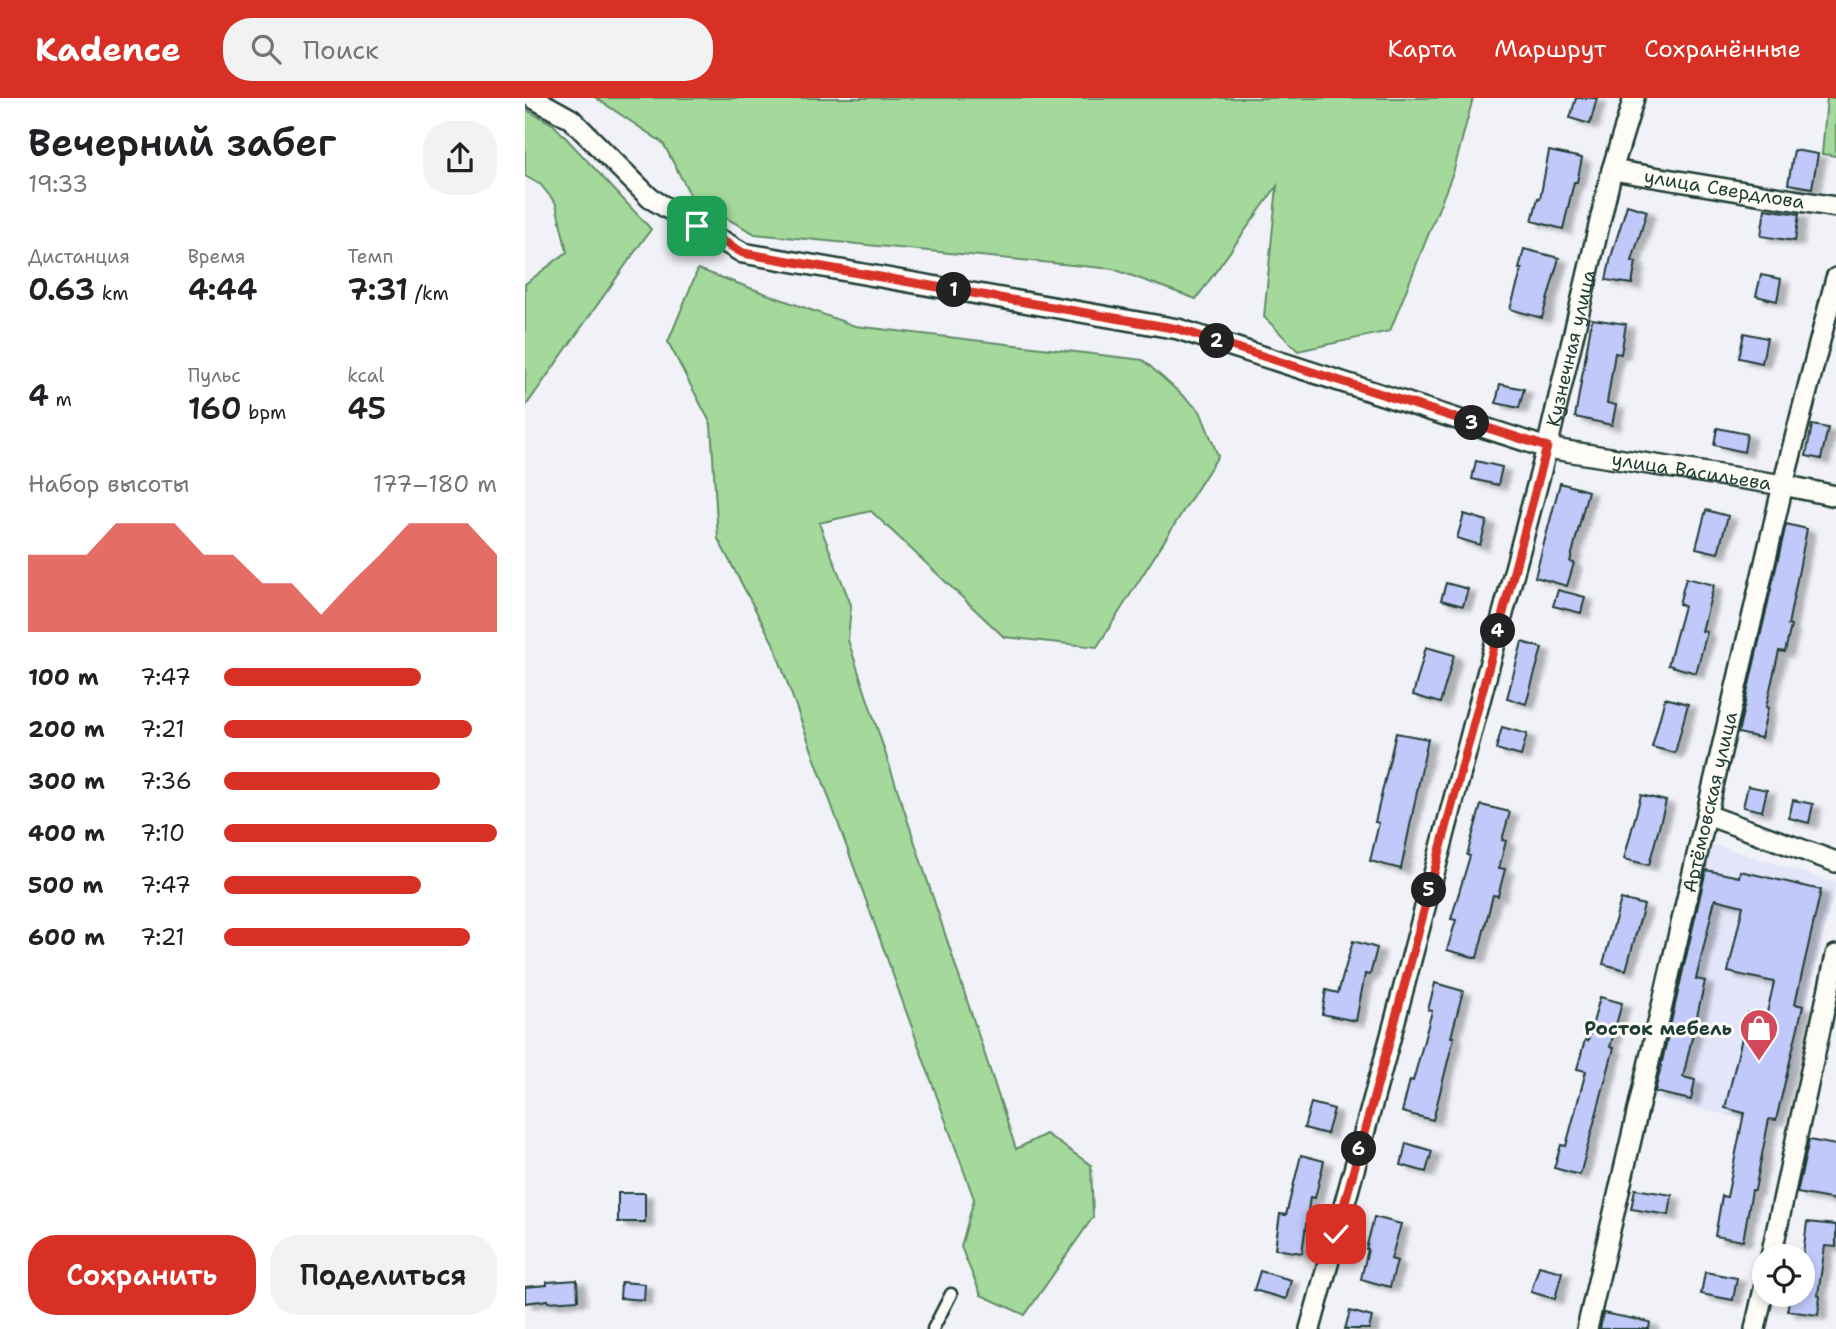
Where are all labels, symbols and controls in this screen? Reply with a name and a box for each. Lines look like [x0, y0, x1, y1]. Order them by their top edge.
search box [223, 18, 713, 81]
text: Kadence [35, 27, 181, 72]
icon: search [247, 30, 285, 68]
text: Поиск [303, 32, 379, 67]
text: Карта [1388, 33, 1456, 65]
text: Маршрут [1494, 33, 1606, 65]
text: Сохранённые [1644, 33, 1801, 65]
text: Вечерний забег [28, 117, 336, 168]
button: share [423, 121, 497, 195]
street label: улица Свердлова [1642, 164, 1807, 215]
text: 19:33 [28, 169, 88, 199]
pin [667, 196, 727, 256]
icon: arrive [678, 207, 716, 245]
text: Дистанция [28, 244, 130, 269]
text: Время [188, 244, 246, 269]
text: Темп [347, 244, 393, 269]
street label: Кузнечная улица [1540, 267, 1601, 429]
text: 0.63 [28, 269, 95, 310]
text: 4:44 [188, 269, 257, 310]
text: 7:31 [347, 269, 408, 310]
pin: 1 [937, 272, 971, 308]
text: 1 [949, 277, 958, 302]
text: km [95, 281, 129, 306]
text: /km [408, 281, 449, 306]
pin: 2 [1199, 324, 1235, 358]
text: 2 [1210, 328, 1223, 353]
text: Пульс [188, 363, 241, 388]
text: kcal [347, 363, 384, 388]
text: 4 [28, 375, 49, 416]
text: m [49, 387, 72, 412]
text: 160 [188, 388, 242, 429]
text: 45 [347, 388, 386, 429]
text: bpm [242, 400, 286, 425]
pin: 3 [1455, 406, 1489, 440]
text: 3 [1465, 410, 1478, 435]
street label: улица Васильева [1610, 446, 1773, 496]
text: Набор высоты [28, 469, 189, 499]
text: 177–180 m [373, 469, 497, 499]
pin: 4 [1481, 614, 1515, 648]
text: 4 [1491, 618, 1504, 643]
text: 100 m [28, 662, 99, 692]
text: 7:47 [140, 662, 191, 692]
street label: Артёмовская улица [1677, 709, 1743, 895]
text: 200 m [28, 714, 105, 744]
text: 7:21 [140, 714, 185, 744]
text: 300 m [28, 766, 105, 796]
text: 7:36 [140, 766, 192, 796]
text: 400 m [28, 818, 105, 848]
text: 7:10 [140, 818, 185, 848]
text: 500 m [28, 870, 103, 900]
text: 7:47 [140, 870, 191, 900]
pin: 5 [1411, 872, 1447, 908]
text: 5 [1423, 877, 1434, 902]
text: 600 m [28, 922, 105, 952]
text: 7:21 [140, 922, 185, 952]
shop icon: Росток мебель [1738, 1007, 1780, 1062]
place label: Росток мебель [1584, 1016, 1732, 1041]
pin: 6 [1341, 1132, 1377, 1166]
text: 6 [1352, 1136, 1365, 1161]
pin [1306, 1204, 1366, 1264]
icon: check [1317, 1215, 1355, 1253]
button: Сохранить [28, 1235, 256, 1315]
button: Поделиться [270, 1235, 497, 1315]
map controls [1752, 1244, 1815, 1307]
button: locate [1752, 1244, 1815, 1307]

